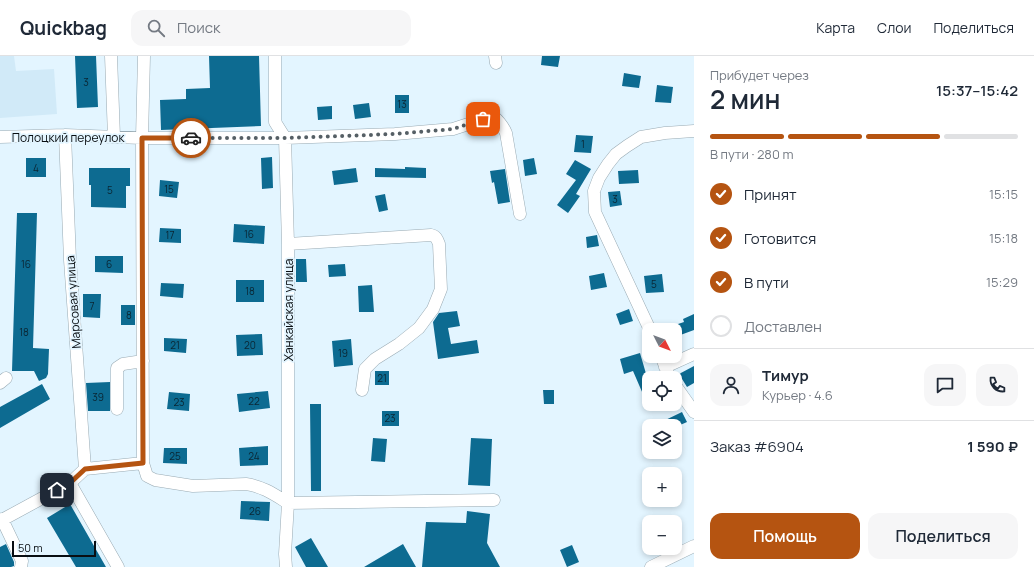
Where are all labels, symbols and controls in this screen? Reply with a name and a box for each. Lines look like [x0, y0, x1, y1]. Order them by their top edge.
search box [131, 10, 411, 46]
text: Quickbag [20, 15, 107, 41]
icon: search [145, 17, 167, 39]
text: Поиск [177, 17, 221, 38]
text: Карта [816, 18, 855, 37]
text: Слои [877, 18, 911, 37]
text: Поделиться [933, 18, 1014, 37]
text: Прибудет через [710, 66, 809, 84]
house number: 3 [83, 75, 89, 89]
text: 15:37–15:42 [936, 80, 1018, 101]
text: 2 мин [710, 81, 780, 117]
house number: 13 [397, 97, 407, 111]
pin [466, 102, 500, 136]
icon: bag [472, 108, 494, 130]
courier [171, 118, 211, 158]
icon: car [180, 127, 202, 149]
street label: Полоцкий переулок [12, 129, 125, 146]
house number: 1 [581, 137, 585, 151]
text: В пути · 280 m [710, 145, 793, 163]
house number: 4 [33, 161, 39, 175]
house number: 15 [164, 182, 174, 196]
house number: 5 [107, 183, 113, 197]
icon: check [710, 183, 732, 205]
text: Принят [744, 184, 797, 205]
text: 15:15 [989, 185, 1018, 203]
house number: 3 [612, 192, 618, 206]
house number: 16 [244, 227, 254, 241]
icon: check [710, 227, 732, 249]
house number: 17 [166, 228, 174, 242]
text: Готовится [744, 228, 816, 249]
text: 15:18 [989, 229, 1018, 247]
street label: Марсовая улица [61, 255, 85, 349]
house number: 16 [21, 257, 31, 271]
house number: 6 [106, 257, 112, 271]
street label: Ханкайская улица [280, 259, 297, 361]
icon: check [710, 271, 732, 293]
text: В пути [744, 272, 789, 293]
text: 15:29 [986, 273, 1018, 291]
house number: 5 [651, 277, 657, 291]
house number: 18 [245, 284, 255, 298]
house number: 7 [89, 299, 95, 313]
house number: 8 [126, 308, 132, 322]
text: Доставлен [744, 316, 822, 337]
north arrow [642, 323, 682, 363]
map controls [642, 323, 682, 555]
house number: 18 [19, 325, 29, 339]
house number: 21 [170, 338, 180, 352]
house number: 20 [244, 338, 256, 352]
house number: 19 [338, 346, 348, 360]
button: person [710, 364, 752, 406]
button: chat [924, 364, 966, 406]
button: phone [976, 364, 1018, 406]
text: Тимур [762, 365, 809, 386]
house number: 21 [377, 371, 387, 385]
button: locate [642, 371, 682, 411]
text: Курьер · 4.6 [762, 386, 833, 404]
house number: 39 [92, 390, 104, 404]
house number: 22 [248, 394, 260, 408]
house number: 23 [173, 395, 185, 409]
house number: 23 [384, 411, 396, 425]
button: layers [642, 419, 682, 459]
text: Заказ #6904 [710, 436, 804, 457]
text: 1 590 ₽ [967, 436, 1018, 457]
house number: 25 [169, 449, 181, 463]
house number: 24 [248, 449, 260, 463]
button: + [642, 467, 682, 507]
pin [40, 473, 74, 507]
icon: home [46, 479, 68, 501]
house number: 26 [249, 504, 261, 518]
button: Помощь [710, 513, 860, 559]
button: Поделиться [868, 513, 1018, 559]
button: − [642, 515, 682, 555]
scale bar [12, 539, 96, 558]
text: 50 m [18, 540, 43, 555]

